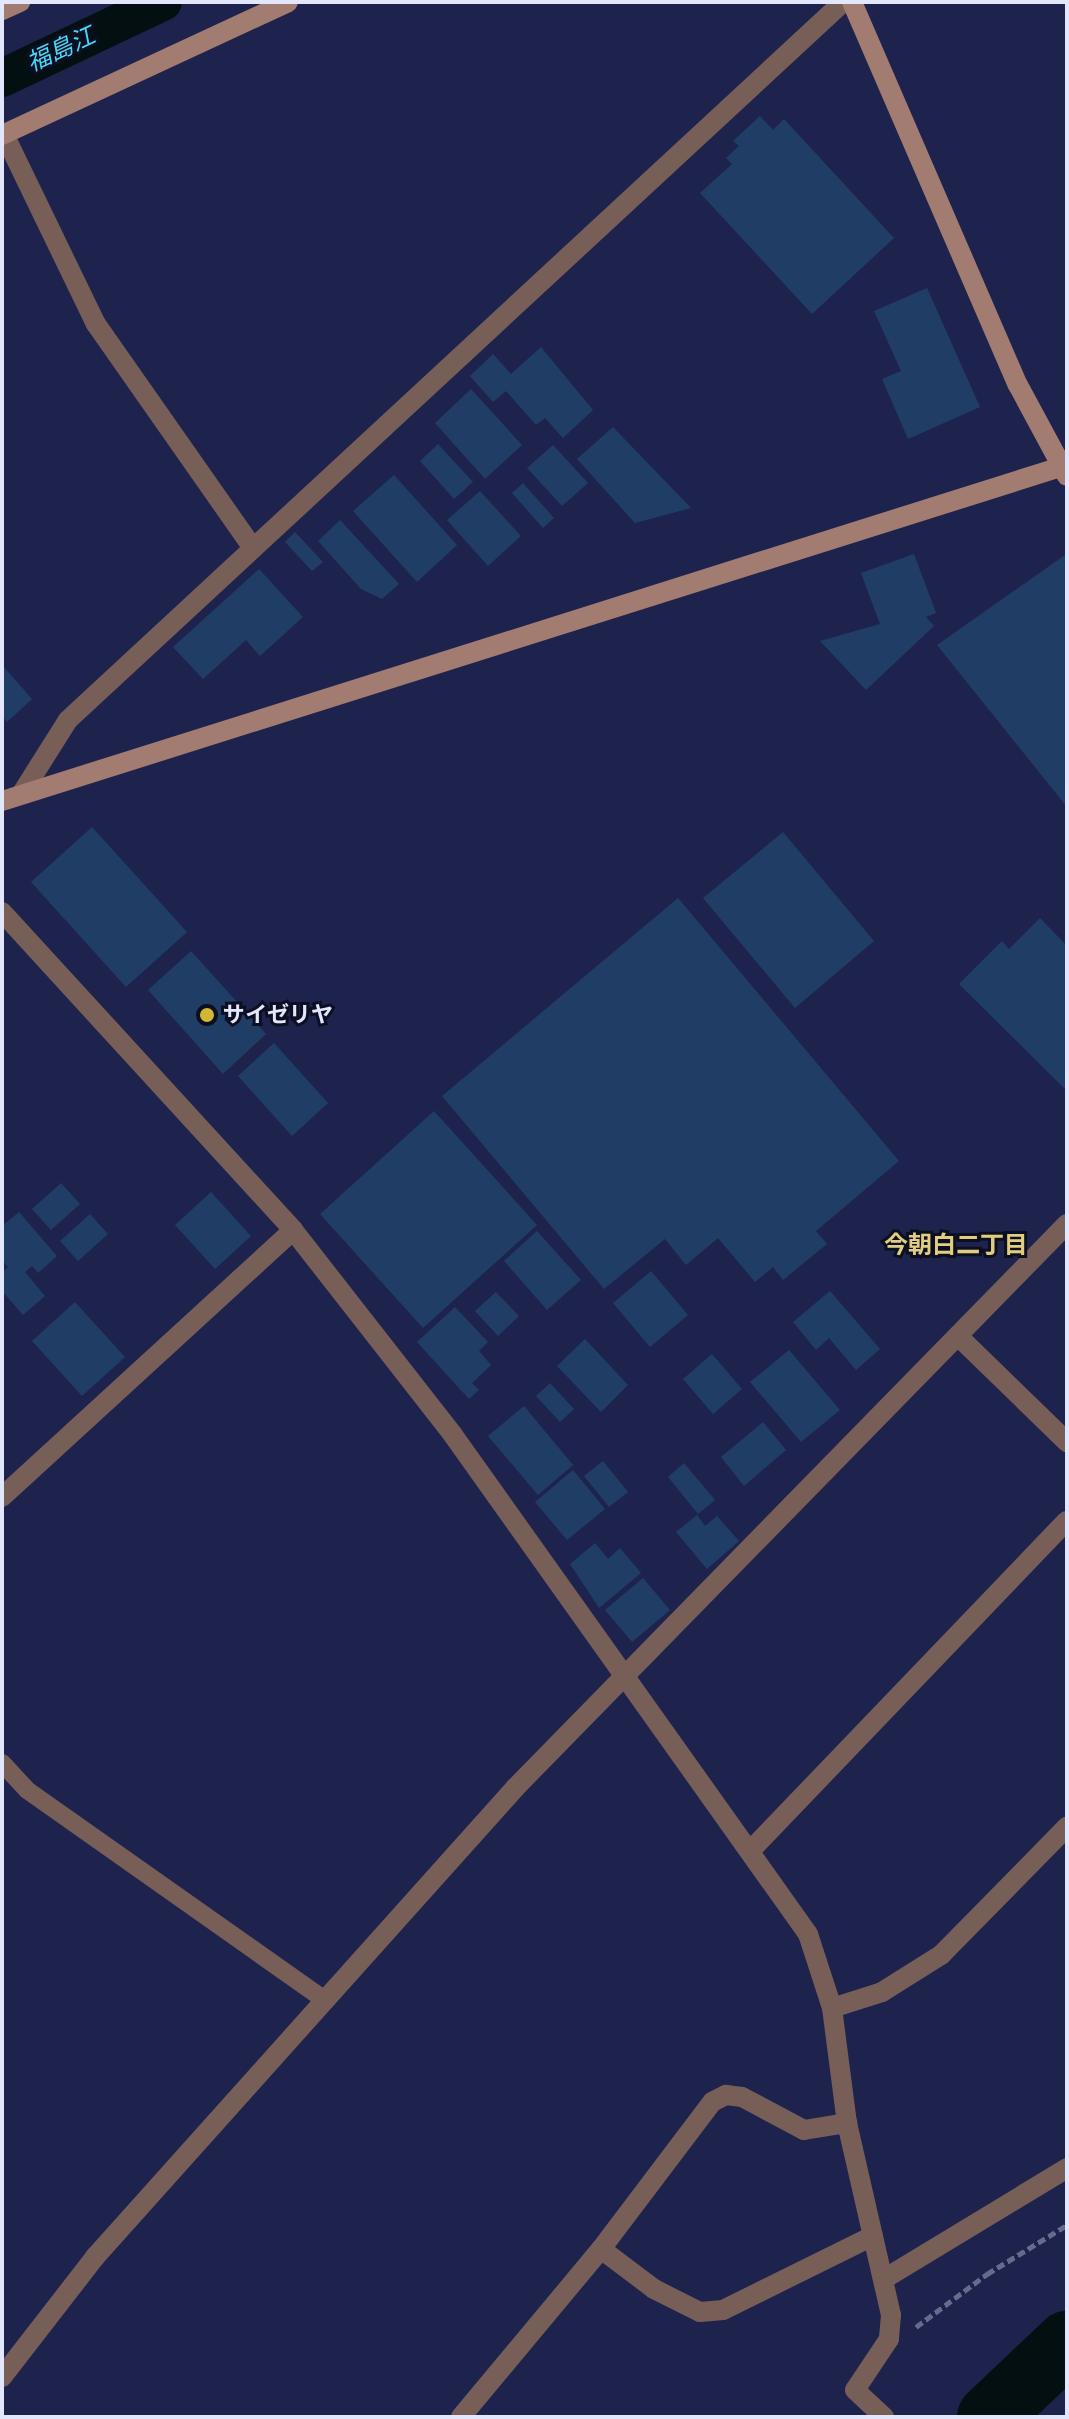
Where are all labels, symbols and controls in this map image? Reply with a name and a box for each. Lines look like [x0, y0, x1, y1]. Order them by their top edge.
water label: 福島江 [22, 22, 100, 78]
place label: サイゼリヤ [223, 1002, 333, 1028]
marker: サイゼリヤ [198, 1006, 216, 1024]
district label: 今朝白二丁目 [884, 1232, 1028, 1260]

